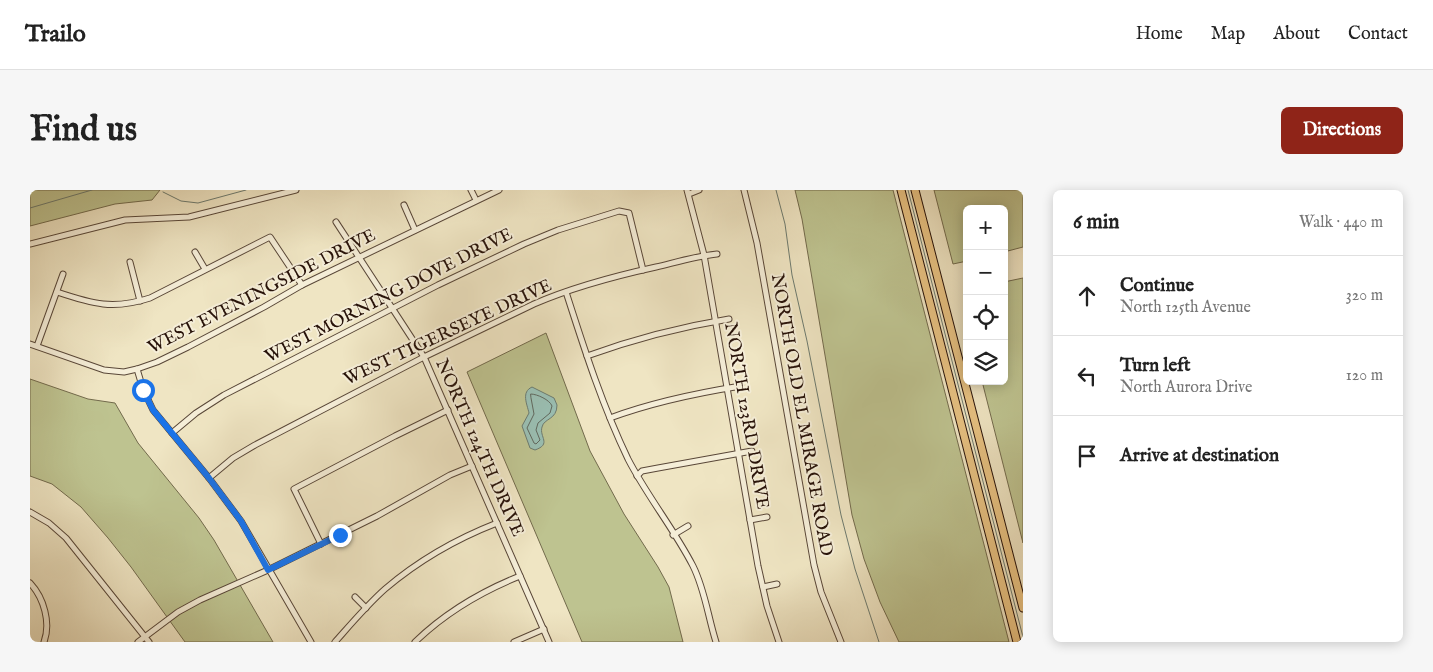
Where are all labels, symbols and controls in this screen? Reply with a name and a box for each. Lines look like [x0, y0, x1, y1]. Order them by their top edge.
text: Trailo [25, 19, 86, 50]
text: Home [1136, 23, 1183, 46]
text: Map [1211, 23, 1245, 46]
text: About [1273, 23, 1320, 46]
text: Contact [1348, 23, 1408, 46]
button: Directions [1281, 107, 1403, 154]
text: Find us [30, 108, 137, 153]
map controls [963, 205, 1008, 385]
button: + [963, 205, 1008, 250]
text: 6 min [1073, 209, 1119, 236]
text: Walk · 440 m [1299, 213, 1383, 233]
street label: WEST MORNING DOVE DRIVE [261, 223, 517, 369]
street label: WEST EVENINGSIDE DRIVE [144, 224, 380, 360]
button: − [963, 250, 1008, 295]
street label: NORTH OLD EL MIRAGE ROAD [765, 272, 837, 558]
text: Continue [1120, 274, 1194, 298]
street label: WEST TIGERSEYE DRIVE [340, 275, 556, 391]
icon: ahead [1073, 282, 1101, 310]
text: 320 m [1346, 286, 1383, 306]
button: locate [963, 295, 1008, 340]
text: North 125th Avenue [1120, 298, 1251, 318]
street label: NORTH 123RD DRIVE [718, 321, 774, 511]
button: layers [963, 340, 1008, 385]
text: Turn left [1120, 354, 1191, 378]
street label: NORTH 124TH DRIVE [429, 356, 529, 540]
icon: left [1073, 362, 1101, 390]
text: 120 m [1346, 366, 1383, 386]
text: North Aurora Drive [1120, 378, 1252, 398]
route start [132, 379, 155, 402]
icon: arrive [1073, 442, 1101, 470]
text: Arrive at destination [1120, 444, 1279, 468]
route end [329, 524, 352, 547]

